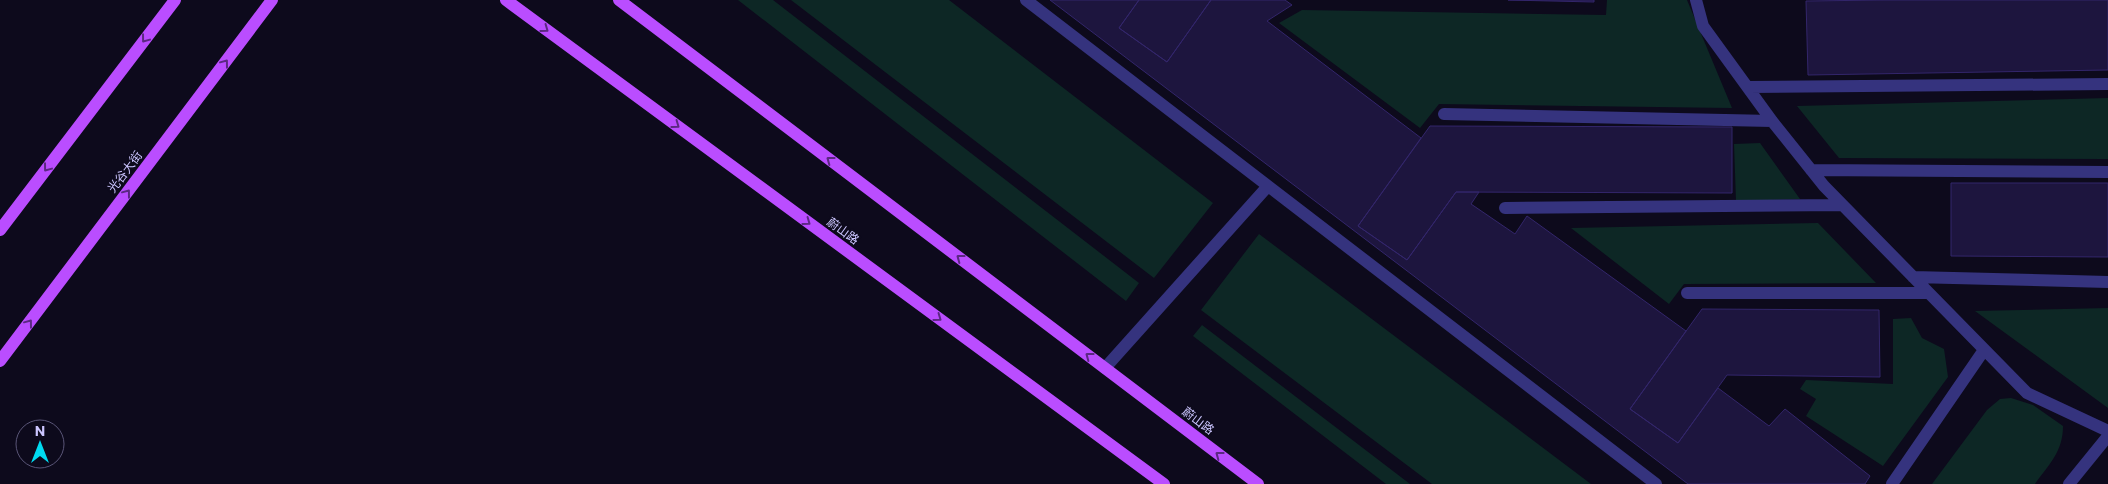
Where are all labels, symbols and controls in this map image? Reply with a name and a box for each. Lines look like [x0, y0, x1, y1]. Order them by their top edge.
one-way arrow [539, 23, 549, 32]
one-way arrow [143, 33, 151, 42]
one-way arrow [219, 59, 228, 69]
one-way arrow [670, 119, 680, 128]
street label: 光谷大街 [104, 148, 144, 195]
one-way arrow [826, 157, 836, 166]
one-way arrow [44, 162, 53, 172]
one-way arrow [121, 189, 130, 199]
street label: 蔚山路 [825, 214, 862, 246]
one-way arrow [801, 216, 810, 224]
one-way arrow [956, 255, 966, 264]
one-way arrow [932, 312, 942, 321]
one-way arrow [24, 320, 32, 329]
one-way arrow [1086, 354, 1095, 362]
street label: 蔚山路 [1180, 404, 1217, 437]
north arrow [15, 419, 65, 469]
text: N [35, 422, 45, 439]
one-way arrow [1216, 452, 1225, 460]

